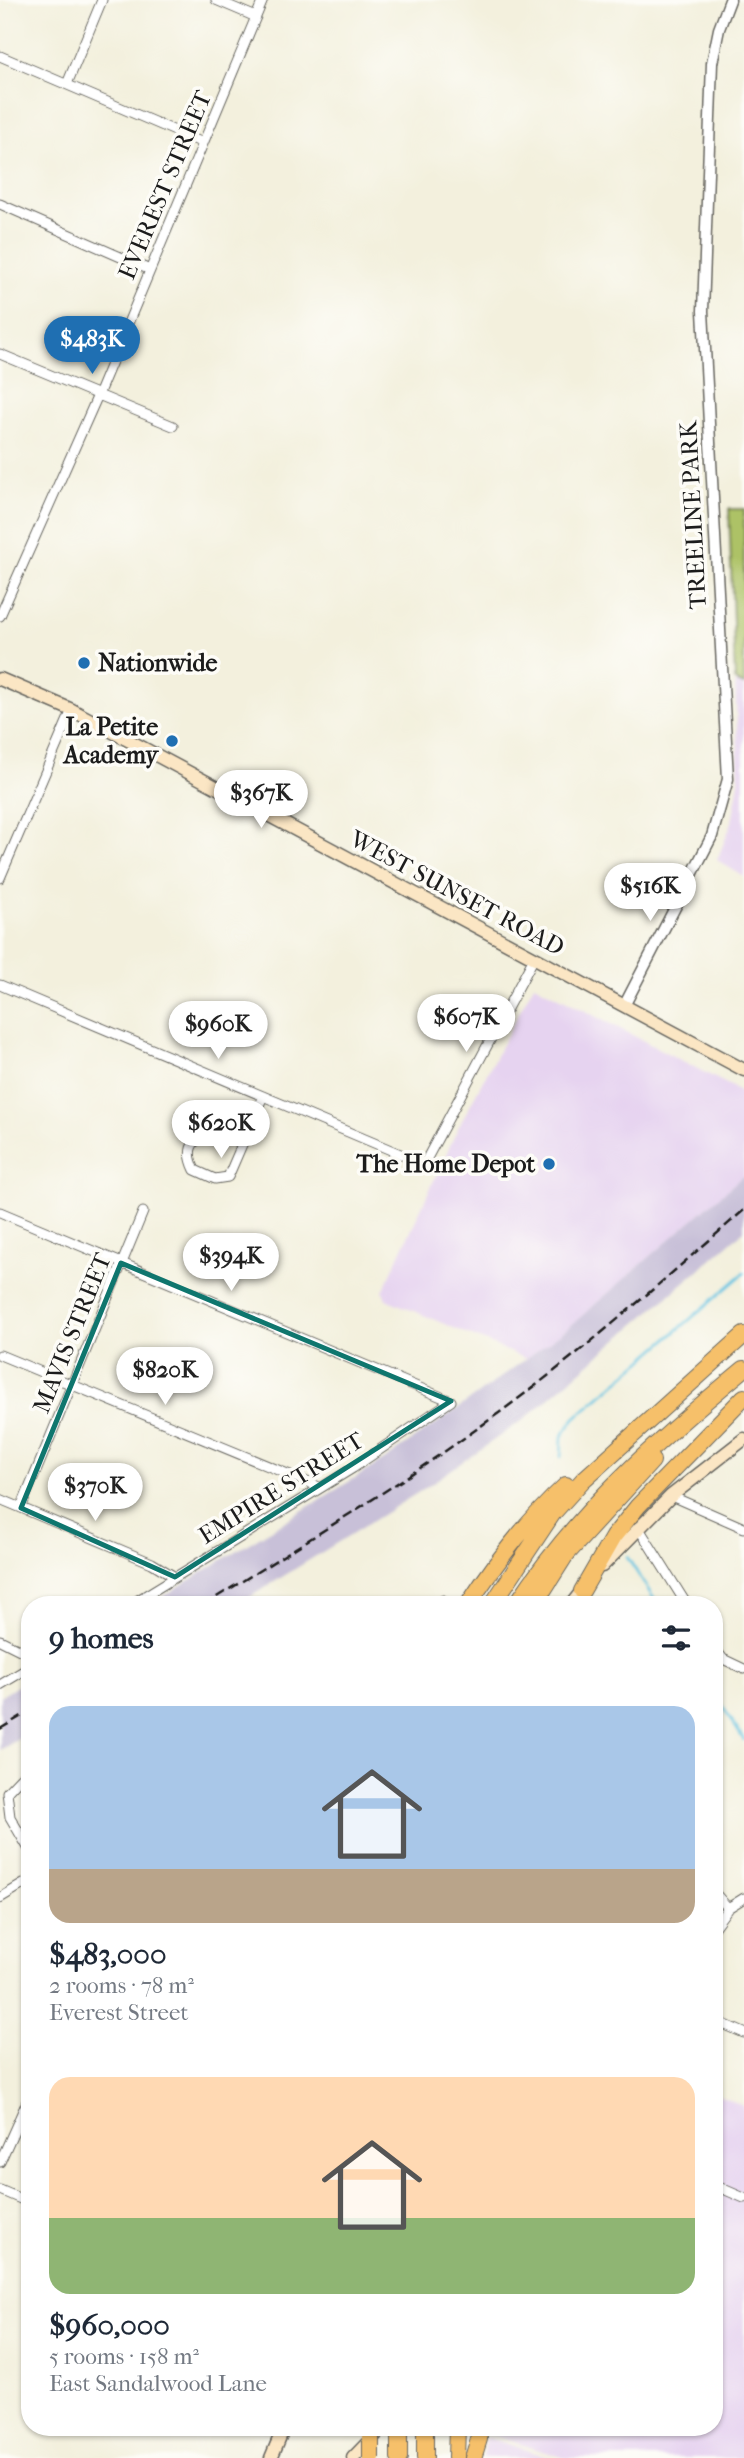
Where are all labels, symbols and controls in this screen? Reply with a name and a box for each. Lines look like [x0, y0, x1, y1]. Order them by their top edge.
street label: EVEREST STREET [113, 86, 218, 284]
pin: $483K [43, 316, 141, 376]
text: $483K [60, 325, 124, 352]
street label: TREELINE PARK [674, 419, 712, 610]
place label: Nationwide [98, 649, 218, 677]
marker: Nationwide [76, 655, 92, 671]
place label: La Petite Academy [62, 713, 159, 769]
marker: La Petite Academy [164, 733, 180, 749]
pin: $367K [212, 770, 310, 830]
text: $367K [230, 779, 292, 806]
street label: WEST SUNSET ROAD [344, 824, 569, 961]
pin: $516K [601, 864, 699, 923]
text: $516K [620, 872, 680, 899]
pin: $607K [417, 995, 515, 1054]
pin: $960K [169, 1002, 267, 1061]
text: $607K [433, 1003, 499, 1030]
text: $960K [185, 1010, 251, 1037]
pin: $620K [172, 1100, 270, 1160]
text: $620K [188, 1109, 254, 1136]
place label: The Home Depot [356, 1150, 535, 1178]
marker: The Home Depot [541, 1156, 557, 1172]
pin: $394K [182, 1234, 280, 1293]
text: $394K [199, 1242, 263, 1269]
street label: MAVIS STREET [27, 1248, 117, 1417]
pin: $820K [116, 1348, 214, 1407]
text: $820K [132, 1356, 198, 1383]
street label: EMPIRE STREET [193, 1426, 369, 1550]
pin: $370K [46, 1464, 144, 1523]
text: $370K [64, 1472, 126, 1499]
icon: filters [657, 1619, 695, 1657]
text: 9 homes [49, 1621, 154, 1656]
icon: home [309, 1751, 435, 1877]
text: $483,000 [49, 1937, 166, 1972]
text: 2 rooms · 78 m² [49, 1972, 194, 1999]
text: Everest Street [49, 1999, 188, 2026]
icon: home [309, 2122, 435, 2248]
text: $960,000 [49, 2308, 170, 2343]
text: 5 rooms · 158 m² [49, 2343, 199, 2370]
text: East Sandalwood Lane [49, 2370, 267, 2397]

